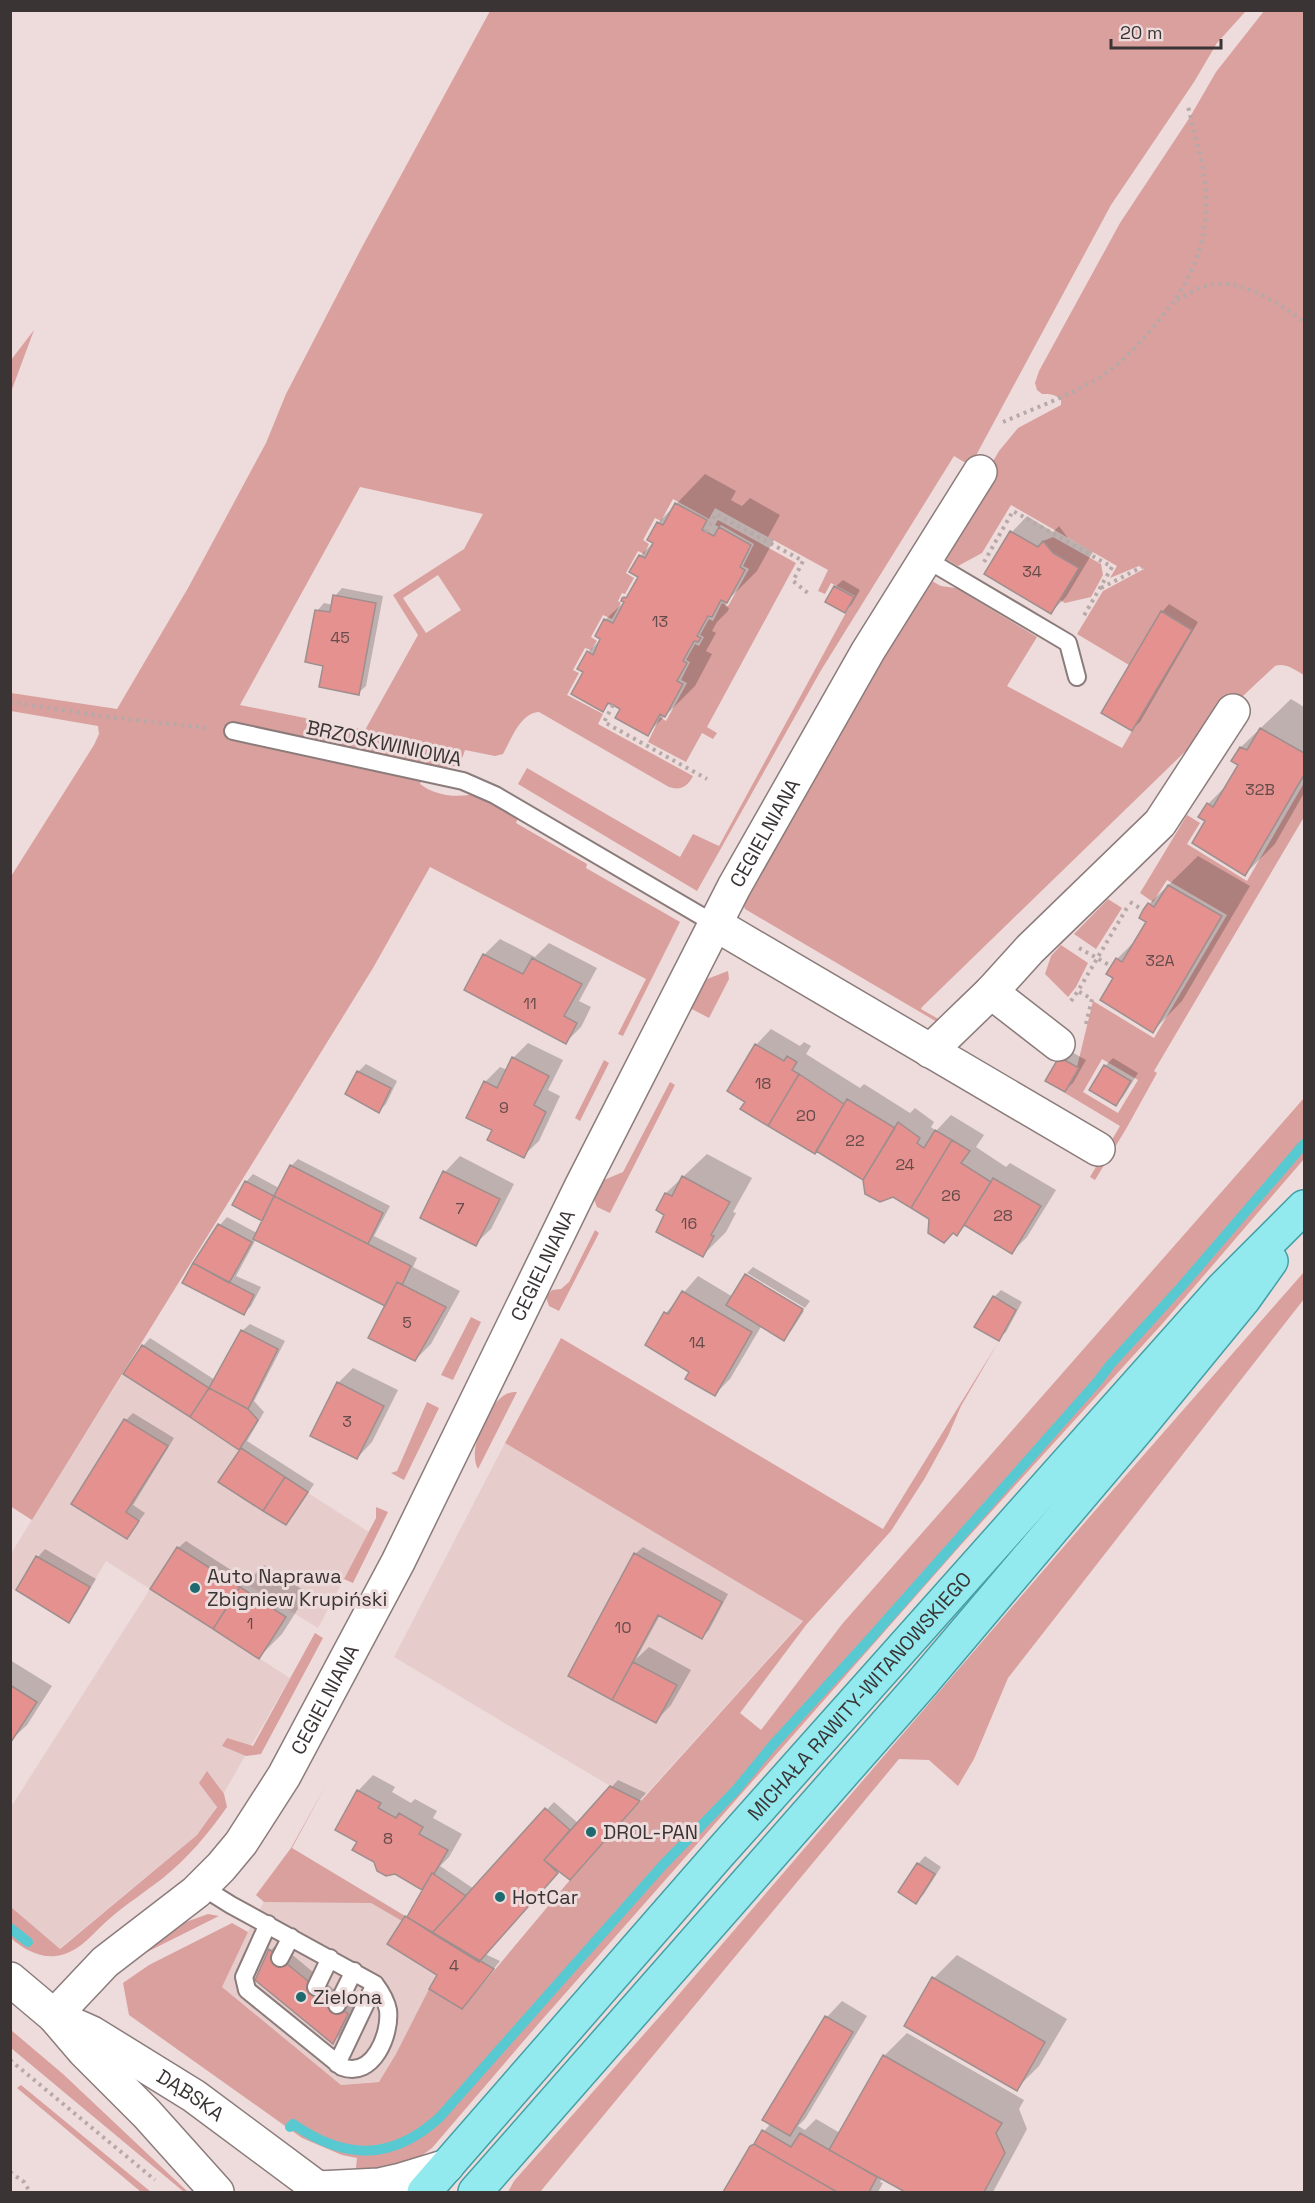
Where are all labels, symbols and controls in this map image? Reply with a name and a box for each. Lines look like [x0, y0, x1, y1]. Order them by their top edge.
scale bar [1111, 12, 1220, 50]
text: 20 m [1120, 21, 1163, 44]
house number: 34 [1022, 561, 1042, 582]
house number: 13 [652, 611, 668, 632]
house number: 45 [330, 627, 350, 648]
street label: BRZOSKWINIOWA [304, 714, 464, 772]
street label: CEGIELNIANA [724, 774, 806, 892]
house number: 32B [1245, 779, 1275, 800]
house number: 32A [1145, 950, 1175, 971]
house number: 11 [523, 993, 537, 1014]
house number: 18 [755, 1073, 771, 1094]
house number: 9 [499, 1097, 509, 1118]
house number: 20 [796, 1105, 816, 1126]
house number: 22 [845, 1130, 865, 1151]
house number: 24 [895, 1154, 915, 1175]
house number: 26 [941, 1185, 961, 1206]
house number: 7 [455, 1198, 465, 1219]
street label: CEGIELNIANA [505, 1205, 581, 1325]
house number: 28 [993, 1205, 1013, 1226]
house number: 16 [681, 1213, 697, 1234]
house number: 5 [402, 1312, 412, 1333]
house number: 14 [689, 1332, 705, 1353]
house number: 3 [342, 1411, 352, 1432]
place label: Auto Naprawa Zbigniew Krupiński [207, 1563, 387, 1612]
street label: MICHAŁA RAWITY-WITANOWSKIEGO [742, 1566, 977, 1826]
marker: Auto Naprawa Zbigniew Krupiński [188, 1581, 202, 1595]
house number: 1 [247, 1613, 253, 1634]
house number: 10 [615, 1617, 631, 1638]
street label: CEGIELNIANA [285, 1640, 365, 1759]
place label: DROL-PAN [603, 1819, 698, 1845]
marker: DROL-PAN [584, 1825, 598, 1839]
house number: 8 [383, 1828, 393, 1849]
place label: HotCar [512, 1884, 578, 1910]
marker: HotCar [493, 1890, 507, 1904]
house number: 4 [449, 1955, 459, 1976]
place label: Zielona [313, 1984, 382, 2010]
marker: Zielona [294, 1990, 308, 2004]
street label: DĄBSKA [152, 2063, 230, 2127]

